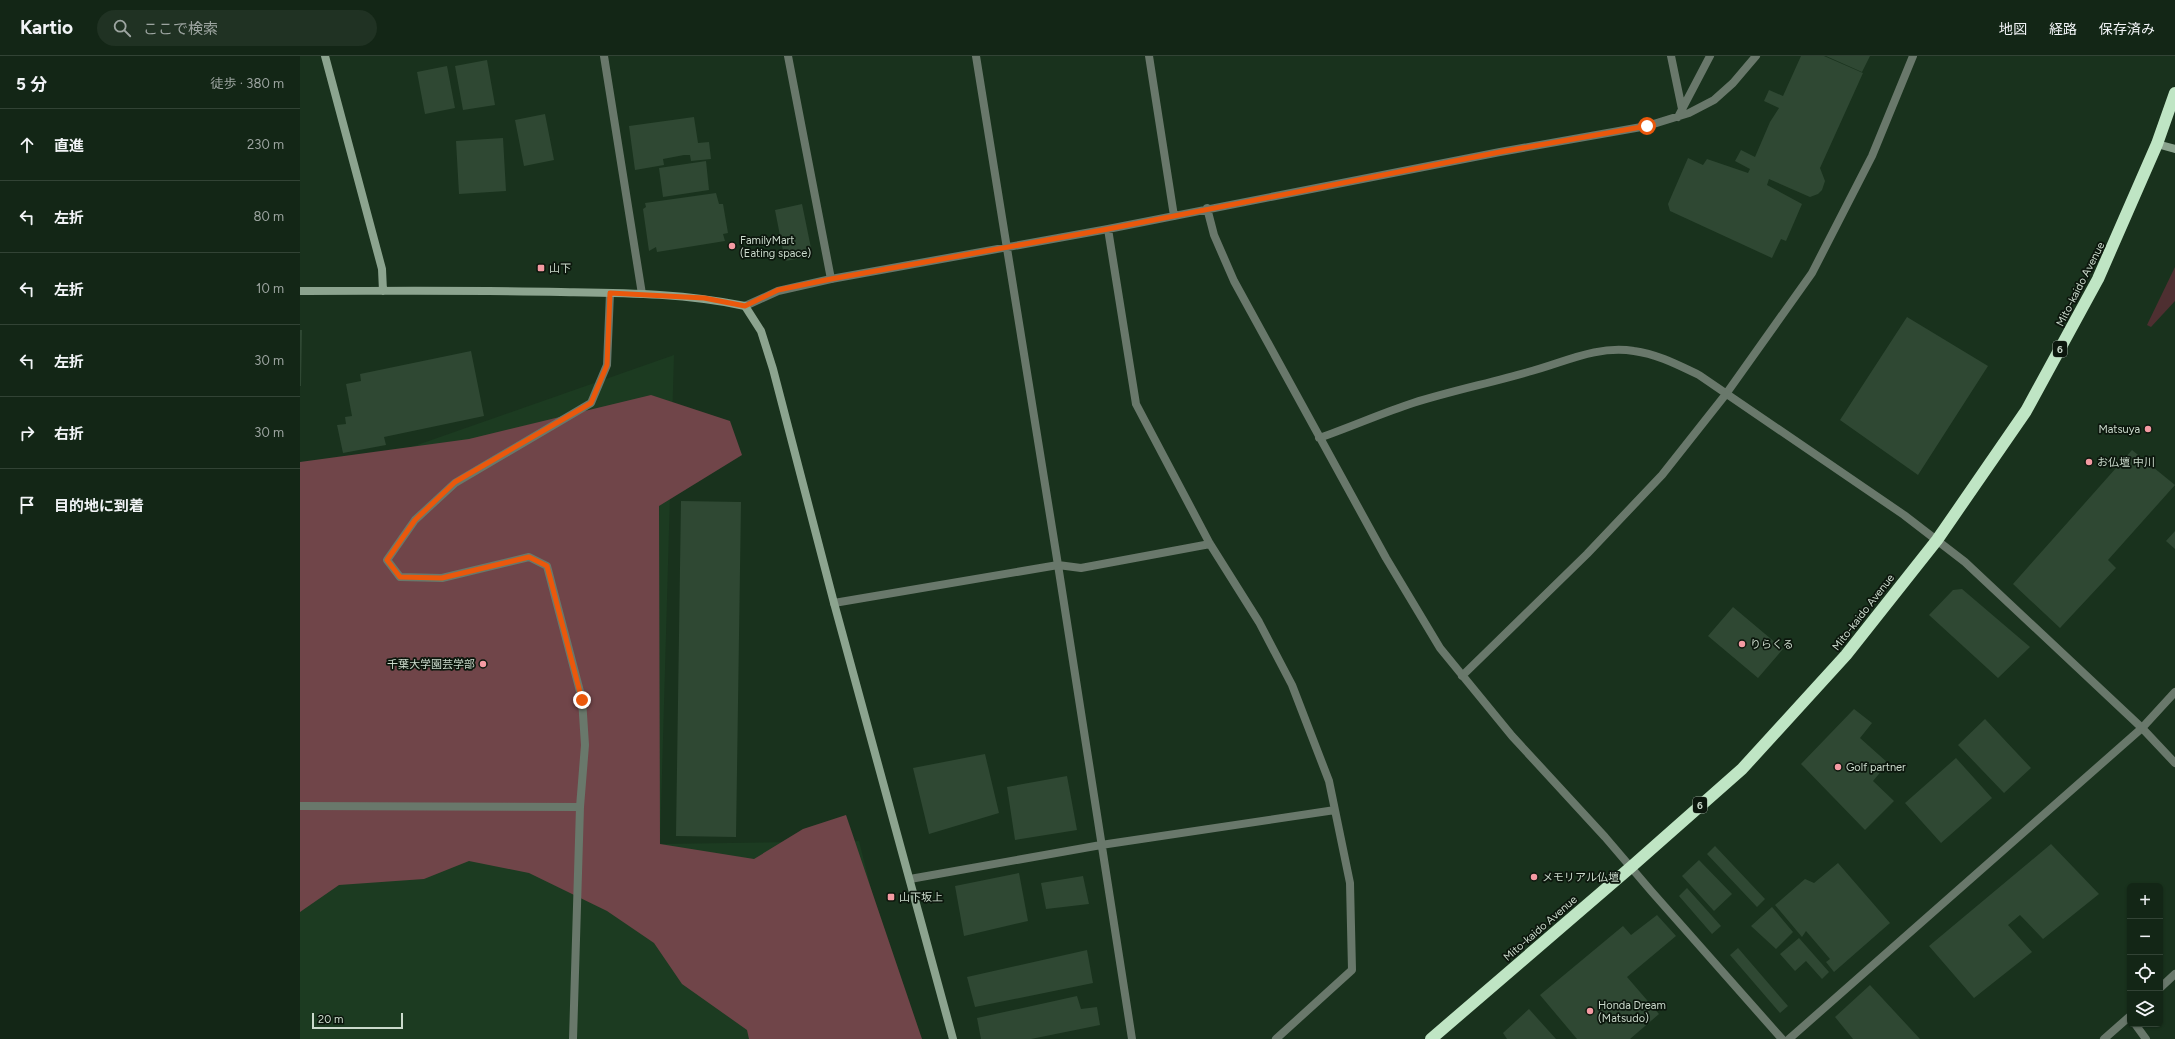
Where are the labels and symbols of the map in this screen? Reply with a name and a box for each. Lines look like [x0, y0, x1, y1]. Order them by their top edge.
route start [1638, 117, 1656, 135]
place label: FamilyMart (Eating space) [740, 234, 811, 260]
street label: Mito-kaido Avenue [2054, 240, 2107, 329]
marker: FamilyMart (Eating space) [727, 241, 737, 251]
place label: 山下 [549, 262, 571, 275]
marker: 山下 [536, 263, 546, 273]
road number: 6 [2053, 341, 2067, 357]
place label: Matsuya [2098, 423, 2140, 436]
marker: Matsuya [2143, 424, 2153, 434]
place label: お仏壇 中川 [2097, 456, 2155, 469]
marker: お仏壇 中川 [2084, 457, 2094, 467]
street label: Mito-kaido Avenue [1830, 572, 1897, 653]
place label: りらくる [1750, 638, 1794, 651]
marker: りらくる [1737, 639, 1747, 649]
place label: 千葉大学園芸学部 [387, 658, 475, 671]
marker: 千葉大学園芸学部 [478, 659, 488, 669]
route end [573, 691, 591, 709]
place label: Golf partner [1846, 761, 1906, 774]
marker: Golf partner [1833, 762, 1843, 772]
road number: 6 [1693, 797, 1707, 813]
place label: メモリアル仏壇 [1542, 871, 1619, 884]
marker: メモリアル仏壇 [1529, 872, 1539, 882]
place label: 山下坂上 [899, 891, 943, 904]
marker: 山下坂上 [886, 892, 896, 902]
street label: Mito-kaido Avenue [1501, 893, 1580, 964]
place label: Honda Dream (Matsudo) [1598, 999, 1666, 1025]
marker: Honda Dream (Matsudo) [1585, 1006, 1595, 1016]
scale bar [312, 1011, 403, 1030]

